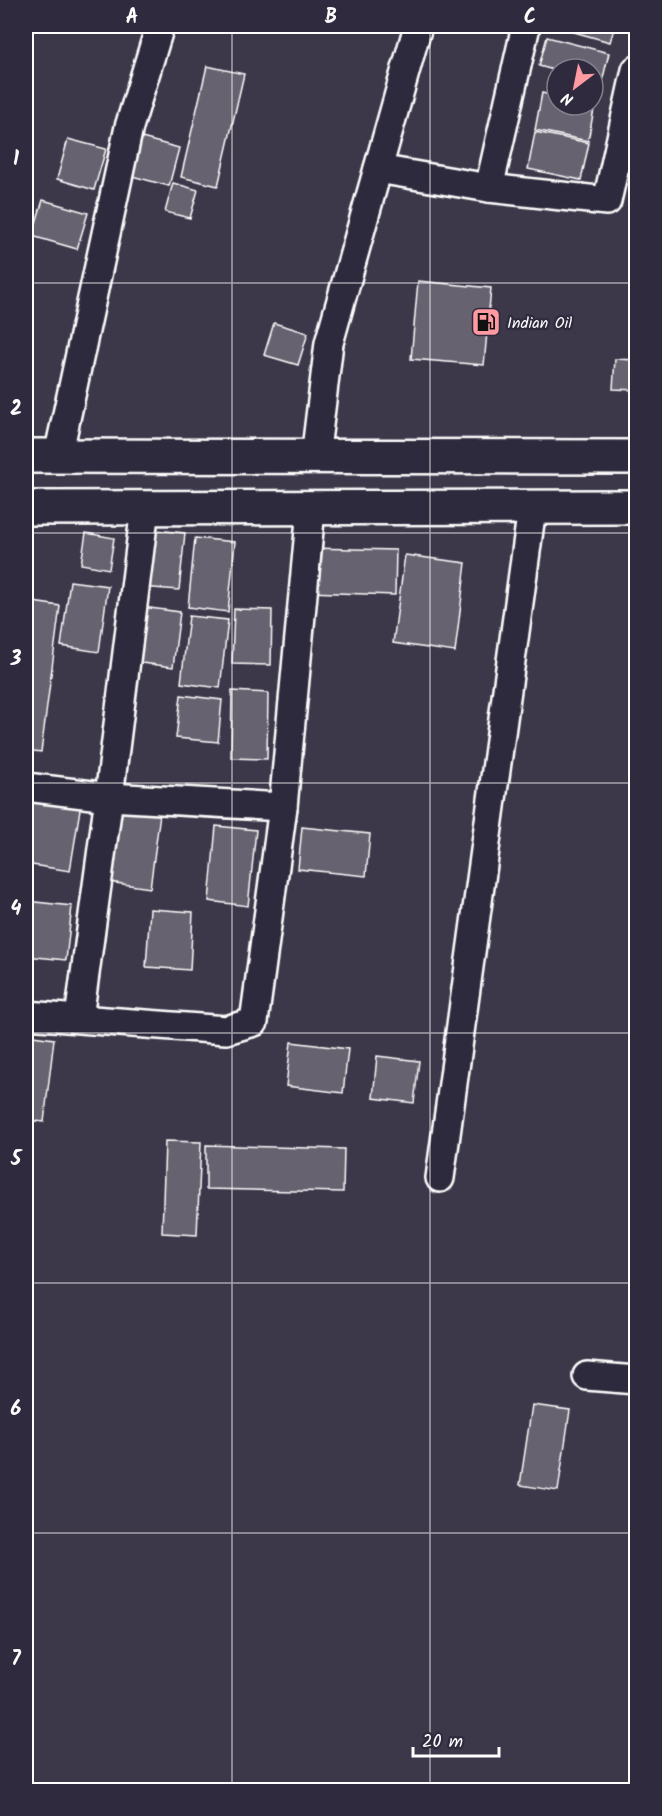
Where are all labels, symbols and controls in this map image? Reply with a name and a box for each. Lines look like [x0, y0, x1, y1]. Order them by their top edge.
text: A [126, 2, 138, 34]
text: B [325, 2, 337, 34]
text: C [524, 2, 536, 34]
north arrow [545, 57, 605, 117]
text: N [557, 85, 579, 112]
text: 1 [13, 144, 19, 176]
fuel station icon: Indian Oil [470, 306, 502, 338]
place label: Indian Oil [507, 311, 572, 336]
text: 2 [10, 394, 22, 426]
text: 3 [10, 644, 22, 676]
text: 4 [11, 894, 22, 926]
text: 5 [10, 1144, 23, 1176]
text: 6 [11, 1394, 22, 1426]
text: 7 [11, 1644, 21, 1676]
scale bar [413, 1720, 498, 1758]
text: 20 m [422, 1728, 463, 1757]

